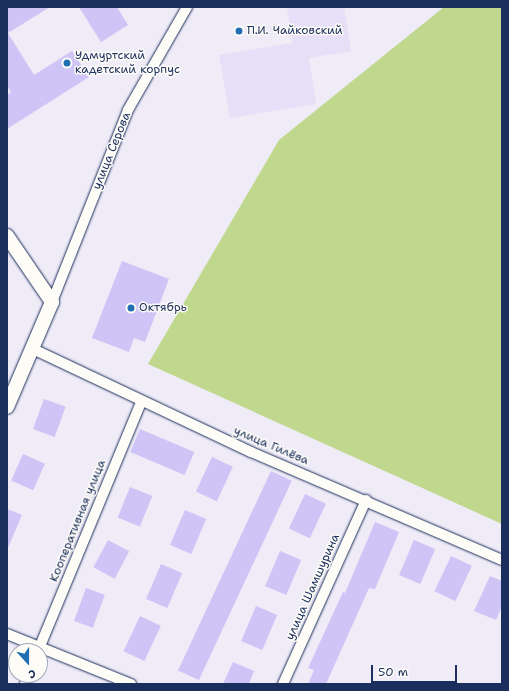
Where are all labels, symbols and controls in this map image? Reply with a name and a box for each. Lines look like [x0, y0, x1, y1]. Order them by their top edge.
place label: П.И. Чайковский [247, 24, 343, 38]
marker: П.И. Чайковский [234, 26, 244, 36]
place label: Удмуртский кадетский корпус [75, 49, 180, 77]
marker: Удмуртский кадетский корпус [62, 58, 72, 68]
street label: улица Серова [90, 110, 134, 192]
place label: Октябрь [139, 301, 187, 315]
marker: Октябрь [126, 303, 136, 313]
street label: улица Гилёва [231, 424, 311, 468]
street label: Кооперативная улица [47, 458, 109, 584]
street label: улица Шамшурина [283, 532, 343, 642]
north arrow [8, 643, 48, 683]
scale bar [373, 657, 459, 683]
text: 50 m [378, 664, 408, 680]
text: С [26, 666, 38, 682]

